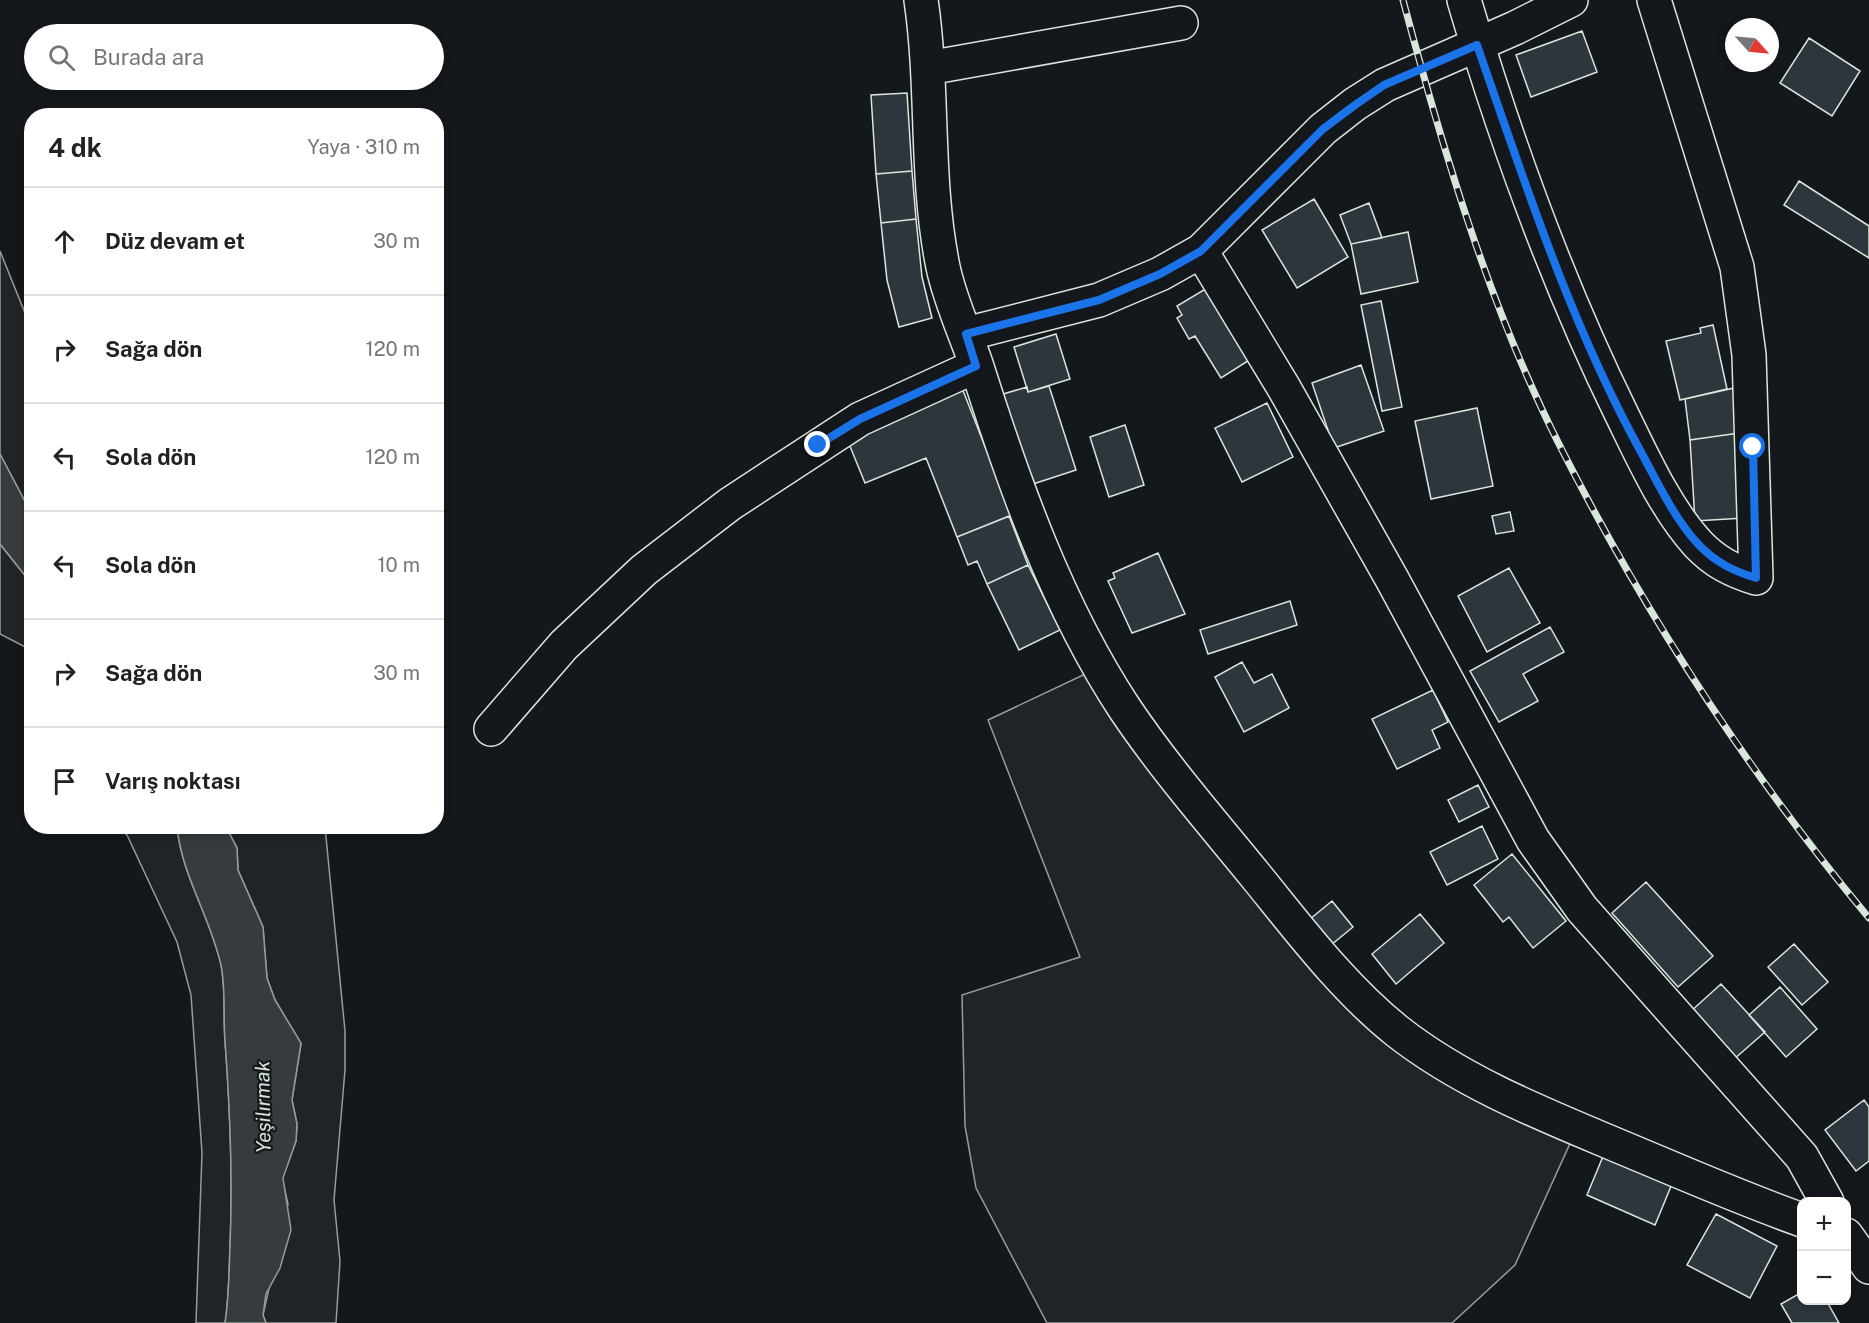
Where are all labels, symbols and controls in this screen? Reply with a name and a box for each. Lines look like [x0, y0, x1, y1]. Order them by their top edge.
north arrow [1725, 18, 1779, 72]
search box [24, 24, 444, 90]
icon: search [45, 41, 78, 74]
text: Burada ara [93, 44, 204, 70]
text: 4 dk [48, 132, 102, 163]
text: Yaya · 310 m [308, 135, 420, 159]
icon: ahead [48, 225, 81, 258]
text: Düz devam et [105, 228, 245, 254]
text: 30 m [373, 229, 420, 253]
icon: right [48, 333, 81, 366]
text: Sağa dön [105, 336, 202, 362]
text: 120 m [366, 337, 420, 361]
route end [804, 431, 830, 457]
route start [1739, 433, 1765, 459]
icon: left [48, 441, 81, 474]
text: Sola dön [105, 444, 196, 470]
text: 120 m [366, 445, 420, 469]
icon: left [48, 549, 81, 582]
text: Sola dön [105, 552, 196, 578]
text: 10 m [377, 553, 420, 577]
icon: right [48, 657, 81, 690]
text: Sağa dön [105, 660, 202, 686]
text: 30 m [373, 661, 420, 685]
icon: arrive [48, 765, 81, 798]
text: Varış noktası [105, 768, 240, 794]
water label: Yeşilırmak [250, 1060, 276, 1153]
map controls [1797, 1197, 1851, 1305]
button: + [1797, 1197, 1851, 1251]
button: − [1797, 1251, 1851, 1305]

